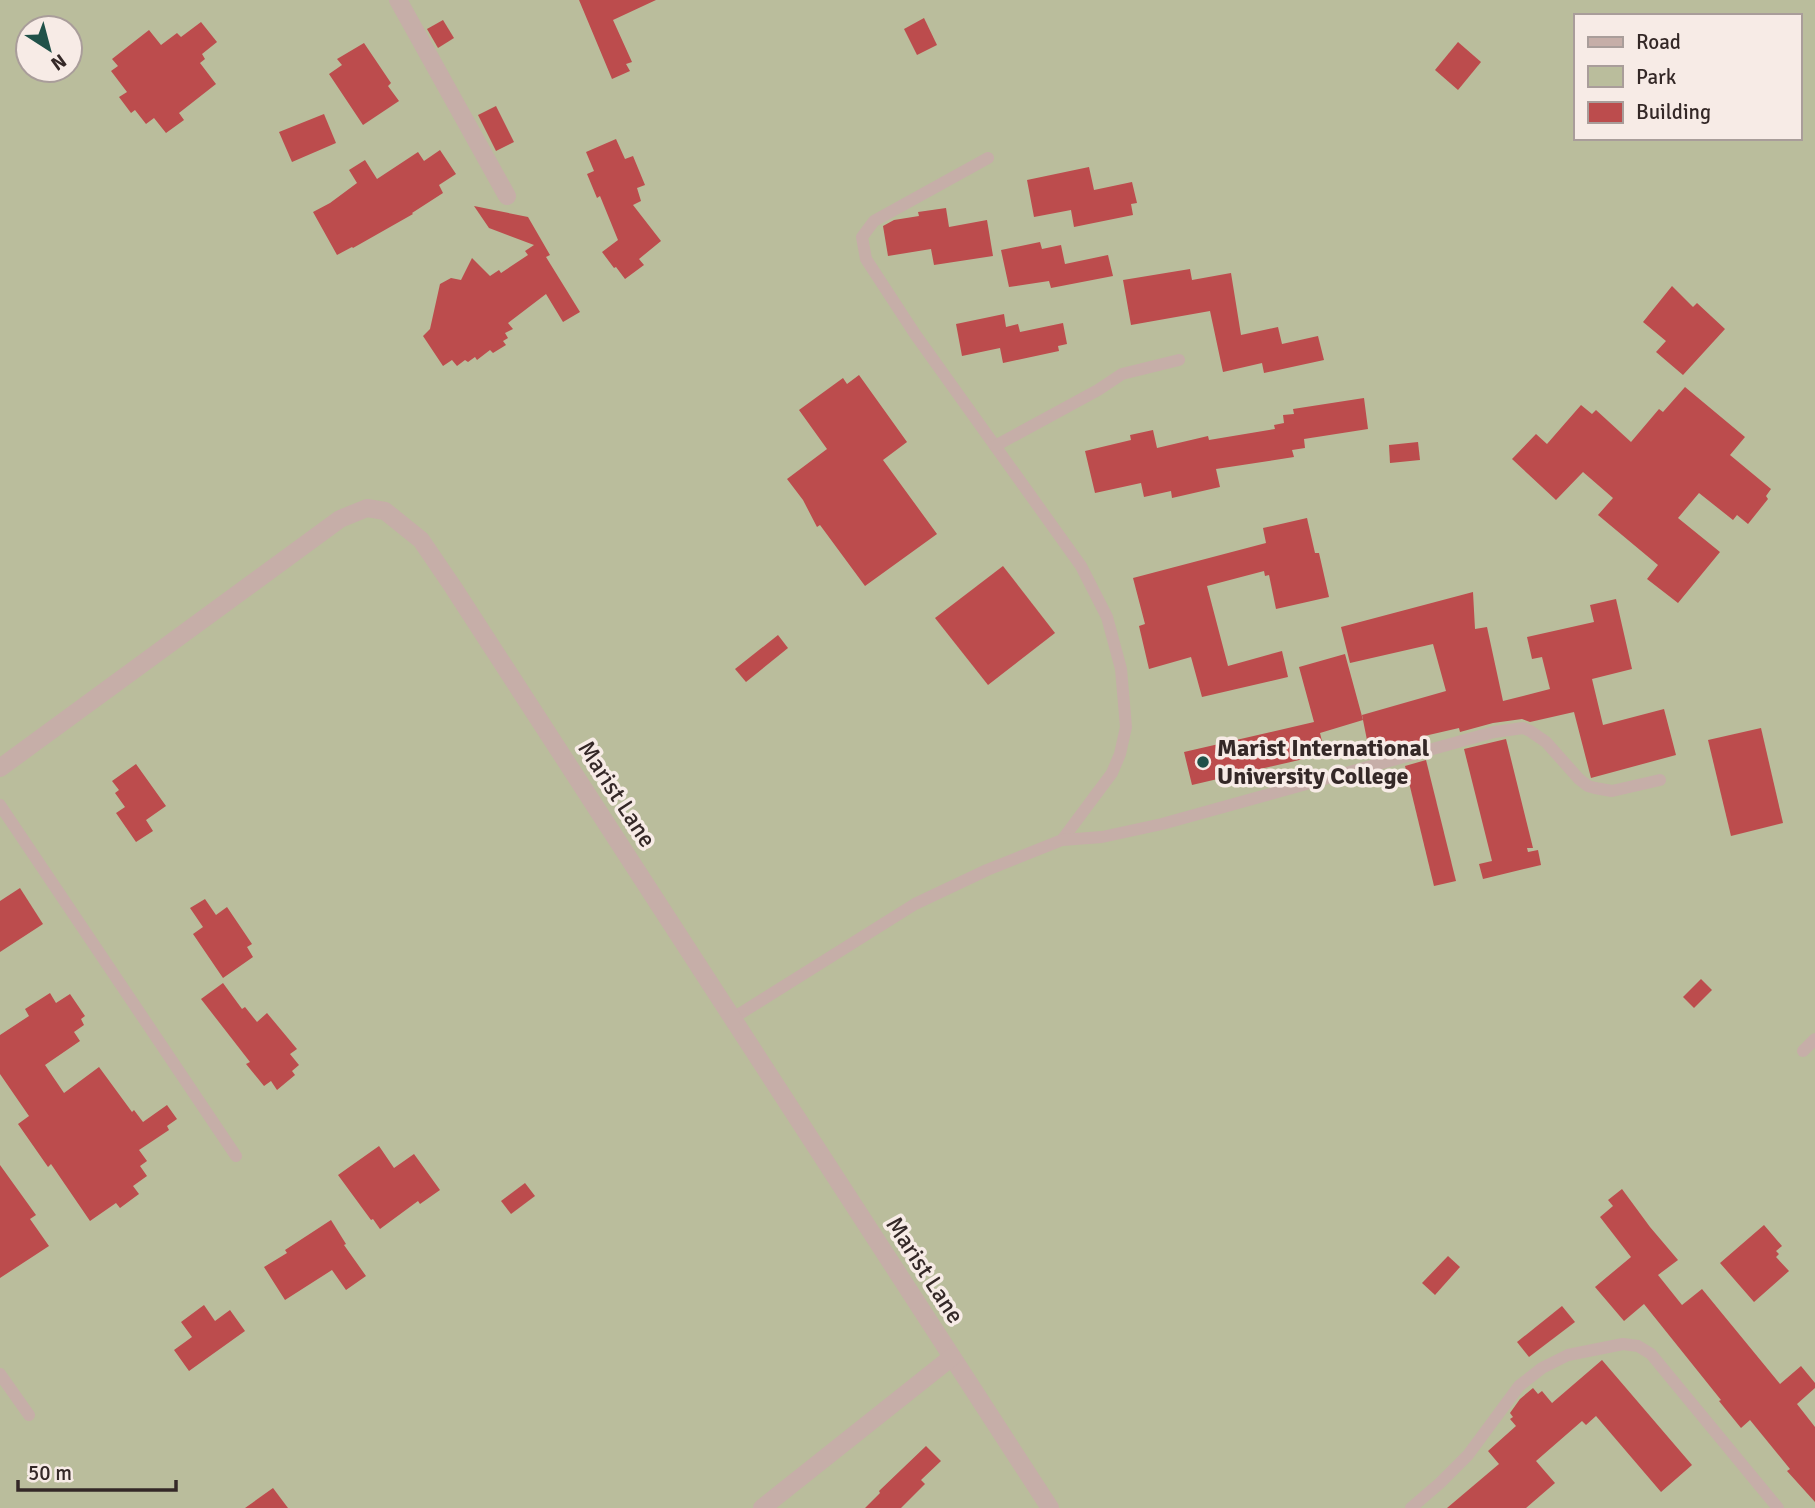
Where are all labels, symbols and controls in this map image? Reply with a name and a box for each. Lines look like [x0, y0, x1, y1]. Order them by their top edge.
north arrow [14, 14, 84, 84]
legend [1574, 14, 1801, 140]
text: Road [1636, 29, 1681, 55]
text: N [46, 48, 71, 76]
text: Park [1636, 64, 1677, 90]
text: Building [1636, 99, 1711, 125]
place label: Marist International University College [1217, 733, 1430, 791]
street label: Marist Lane [571, 735, 663, 853]
marker: Marist International University College [1195, 754, 1211, 770]
street label: Marist Lane [879, 1211, 971, 1329]
scale bar [18, 1448, 175, 1492]
text: 50 m [28, 1460, 72, 1486]

